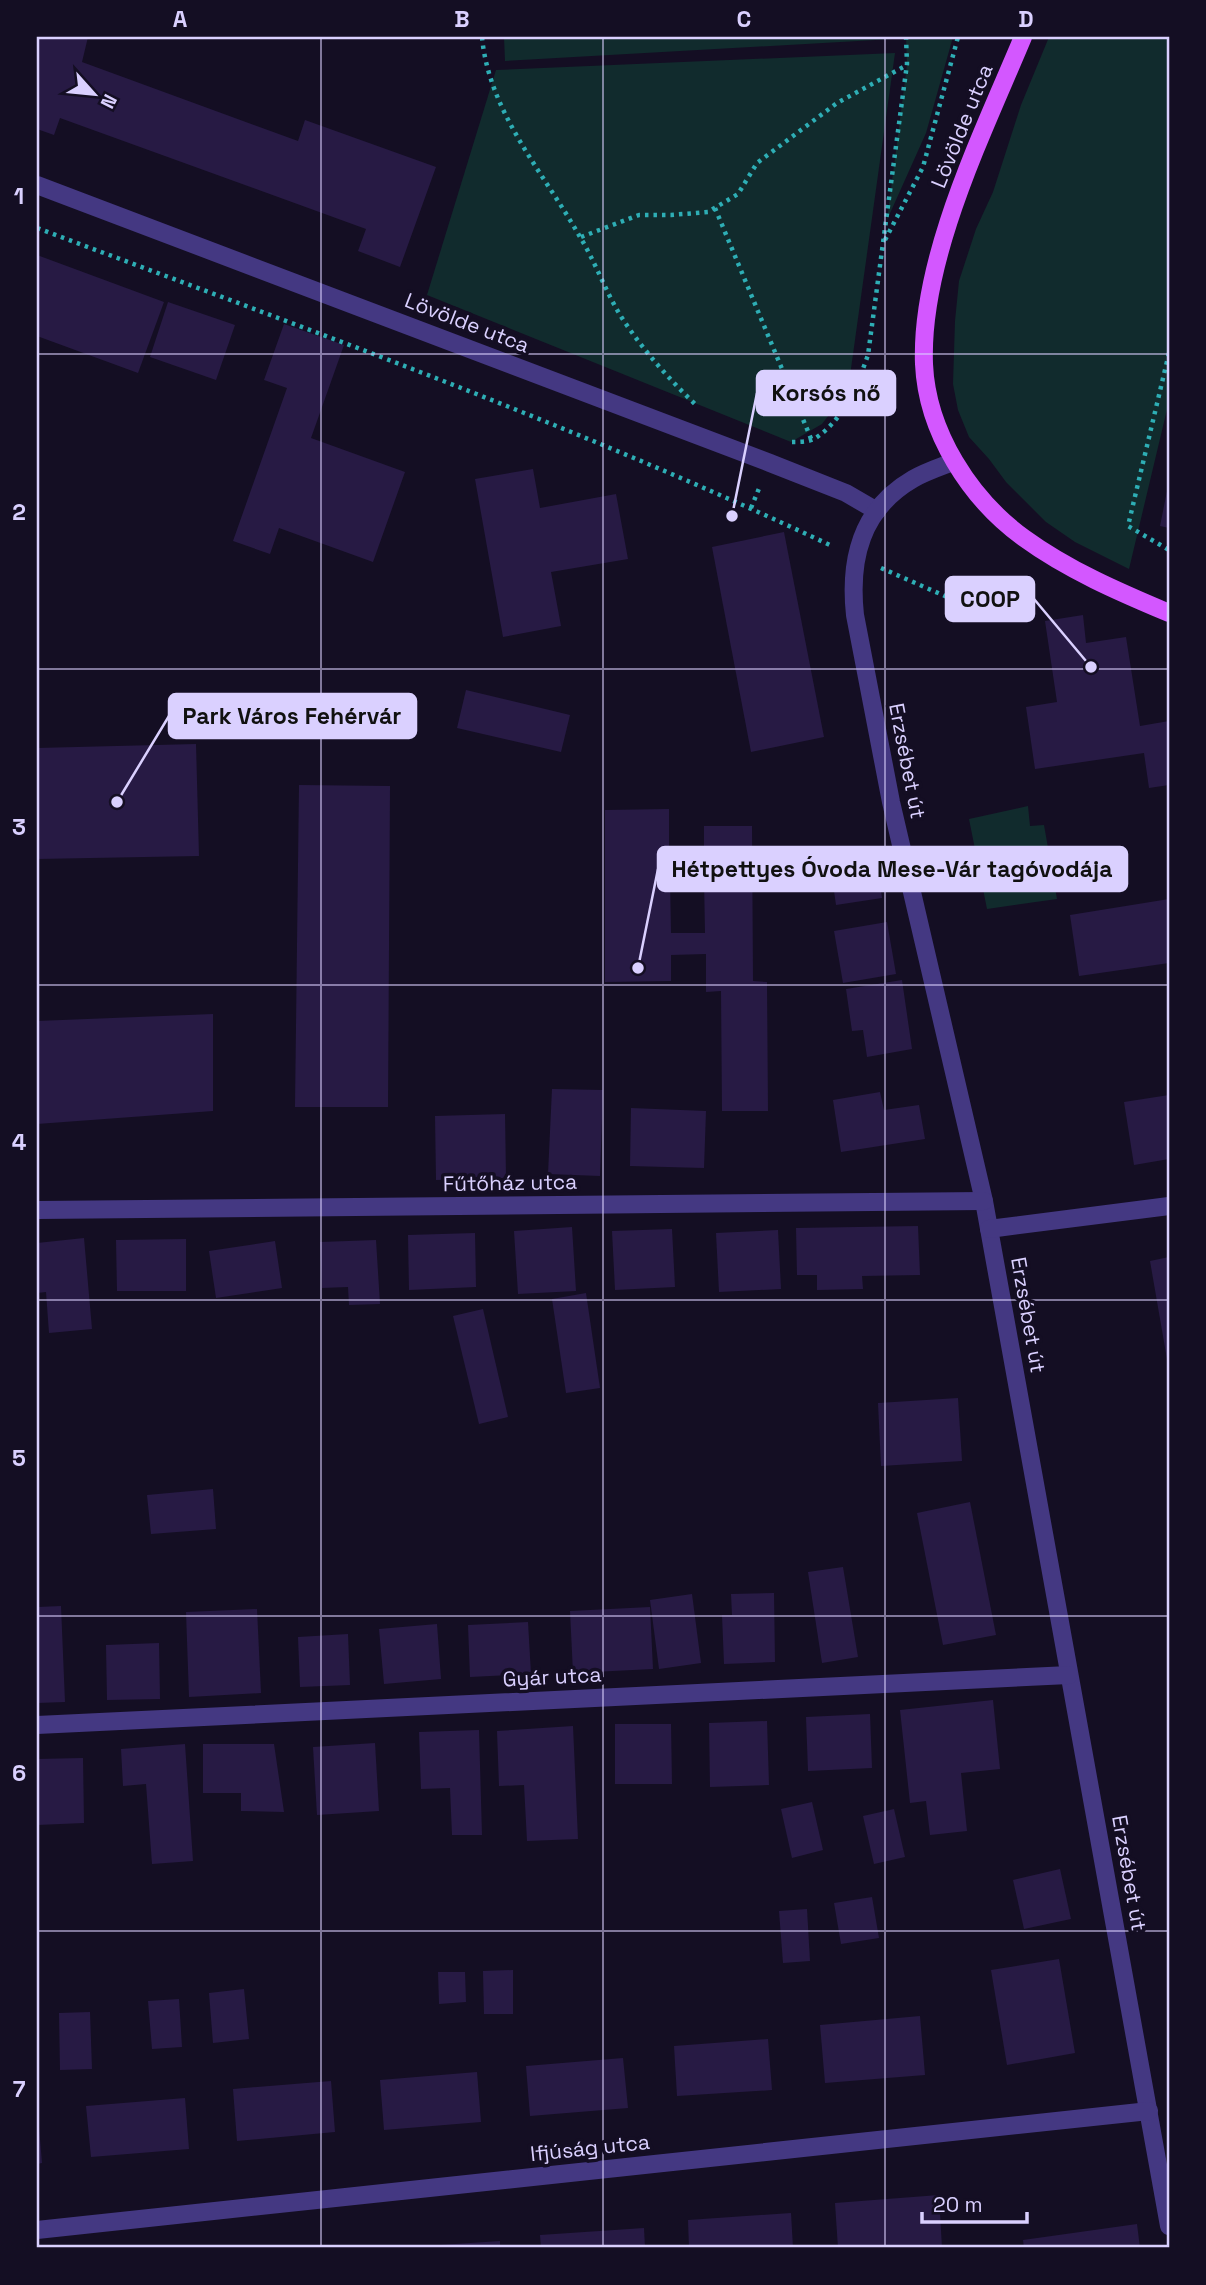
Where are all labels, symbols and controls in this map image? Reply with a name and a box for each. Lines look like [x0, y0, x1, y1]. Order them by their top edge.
text: A [173, 4, 188, 34]
text: B [454, 4, 470, 34]
text: C [737, 4, 751, 34]
text: D [1018, 4, 1034, 34]
north arrow [60, 60, 130, 130]
street label: Lövölde utca [924, 60, 999, 192]
text: N [95, 90, 123, 113]
text: 1 [14, 181, 24, 211]
street label: Lövölde utca [401, 286, 533, 359]
callout: Korsós nő [757, 371, 895, 415]
text: Korsós nő [771, 378, 881, 408]
text: 2 [12, 497, 26, 527]
callout: COOP [946, 577, 1034, 621]
text: COOP [960, 584, 1020, 614]
callout: Park Város Fehérvár [169, 694, 416, 738]
text: Park Város Fehérvár [183, 701, 401, 731]
street label: Erzsébet út [883, 701, 932, 821]
text: 3 [12, 812, 26, 842]
callout: Hétpettyes Óvoda Mese-Vár tagóvodája [658, 847, 1127, 891]
text: Hétpettyes Óvoda Mese-Vár tagóvodája [672, 854, 1112, 884]
text: 4 [12, 1127, 27, 1157]
street label: Fűtőház utca [443, 1168, 577, 1197]
street label: Erzsébet út [1005, 1255, 1052, 1375]
text: 5 [12, 1443, 26, 1473]
street label: Gyár utca [502, 1660, 602, 1693]
text: 6 [12, 1758, 26, 1788]
street label: Erzsébet út [1106, 1813, 1153, 1933]
text: 7 [13, 2074, 26, 2104]
street label: Ifjúság utca [529, 2128, 651, 2167]
scale bar [922, 2180, 1028, 2224]
text: 20 m [933, 2191, 983, 2218]

